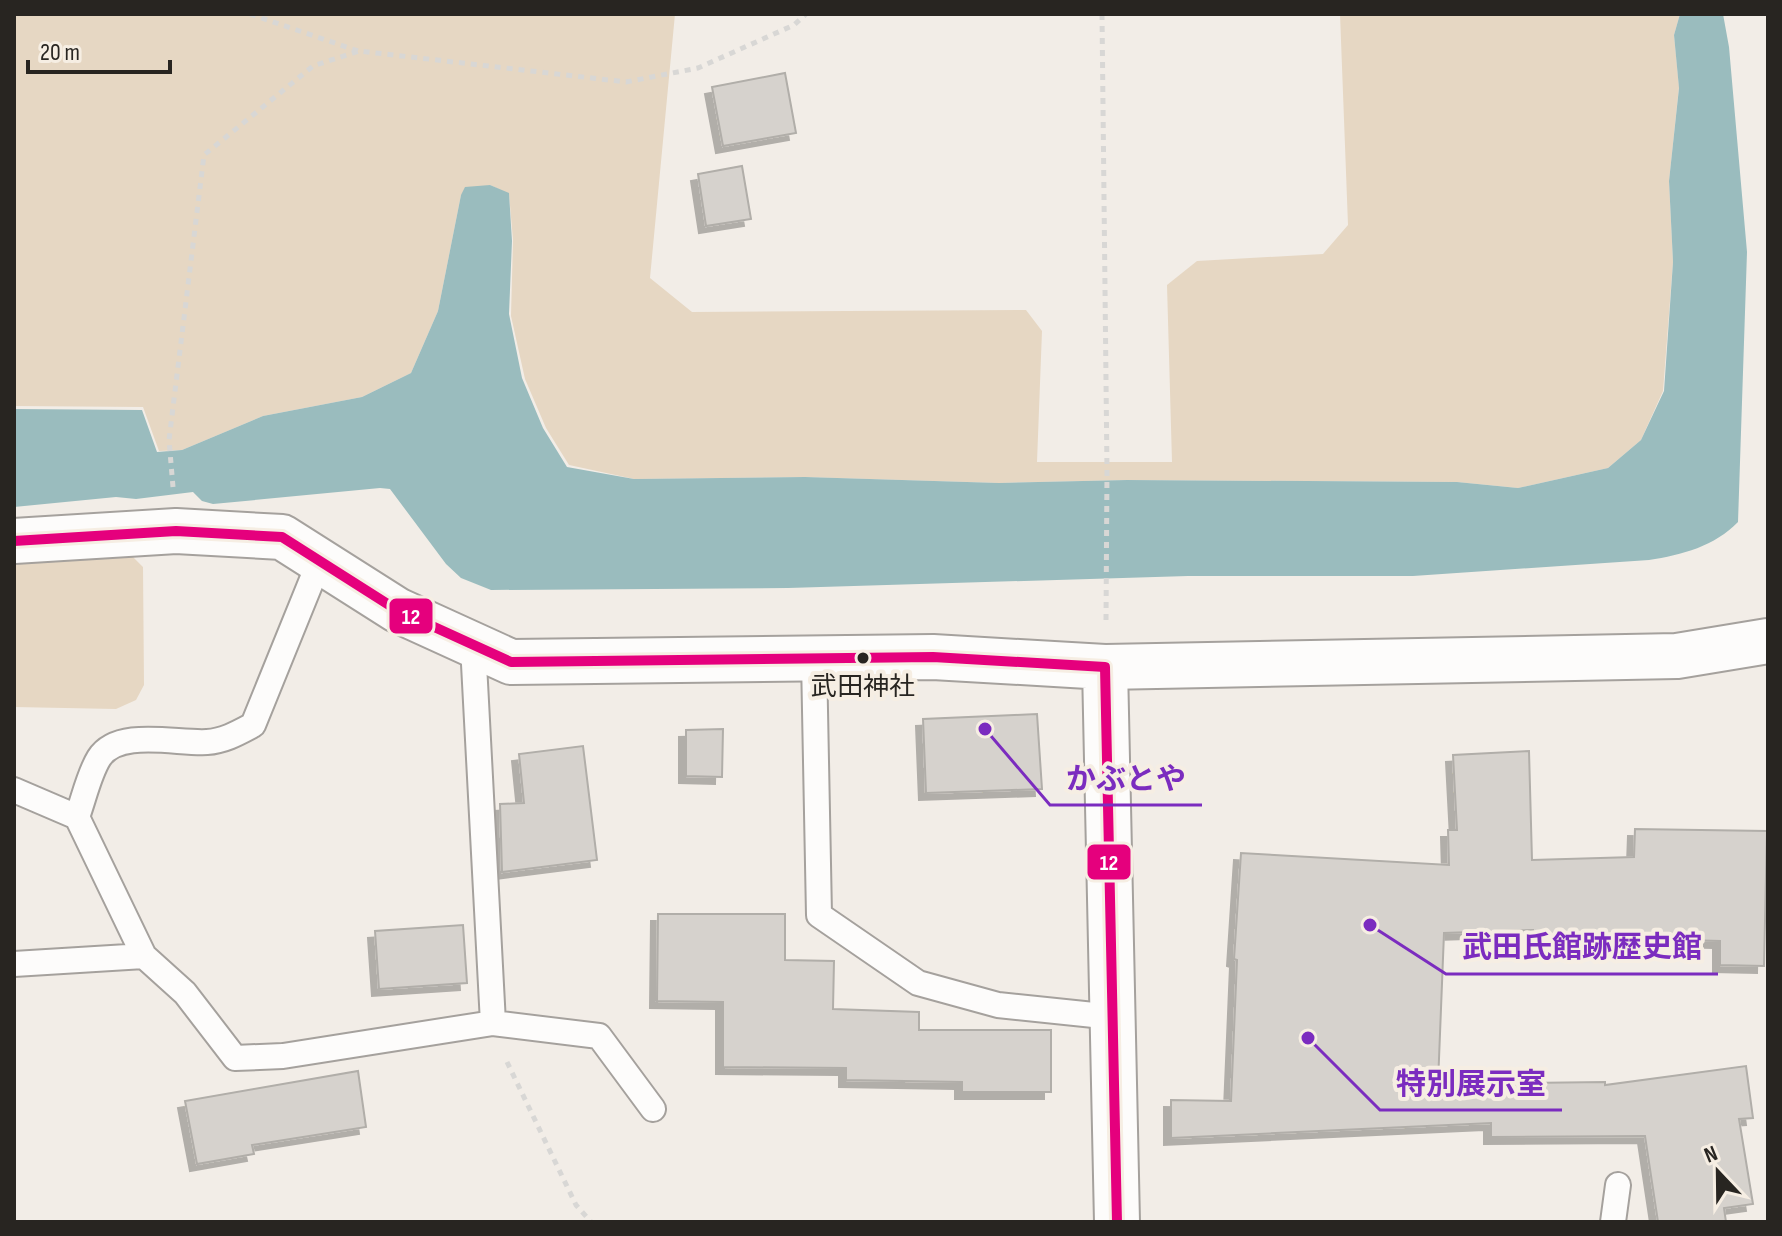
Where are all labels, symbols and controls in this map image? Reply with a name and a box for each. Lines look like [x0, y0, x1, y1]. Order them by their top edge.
scale bar [28, 24, 170, 74]
text: 20 m [40, 38, 80, 67]
line badge: 12 [388, 597, 434, 635]
text: 12 [402, 604, 420, 631]
marker: 武田神社 [855, 650, 871, 666]
place label: 武田神社 [811, 672, 915, 703]
callout: かぶとや [1050, 751, 1202, 805]
text: かぶとや [1066, 762, 1186, 798]
line badge: 12 [1086, 843, 1132, 881]
text: 12 [1100, 850, 1118, 877]
callout: 武田氏館跡歴史館 [1446, 920, 1718, 974]
text: 武田氏館跡歴史館 [1462, 930, 1702, 966]
callout: 特別展示室 [1380, 1056, 1562, 1110]
text: 特別展示室 [1396, 1067, 1546, 1103]
north arrow [1678, 1132, 1758, 1212]
text: N [1701, 1140, 1722, 1170]

